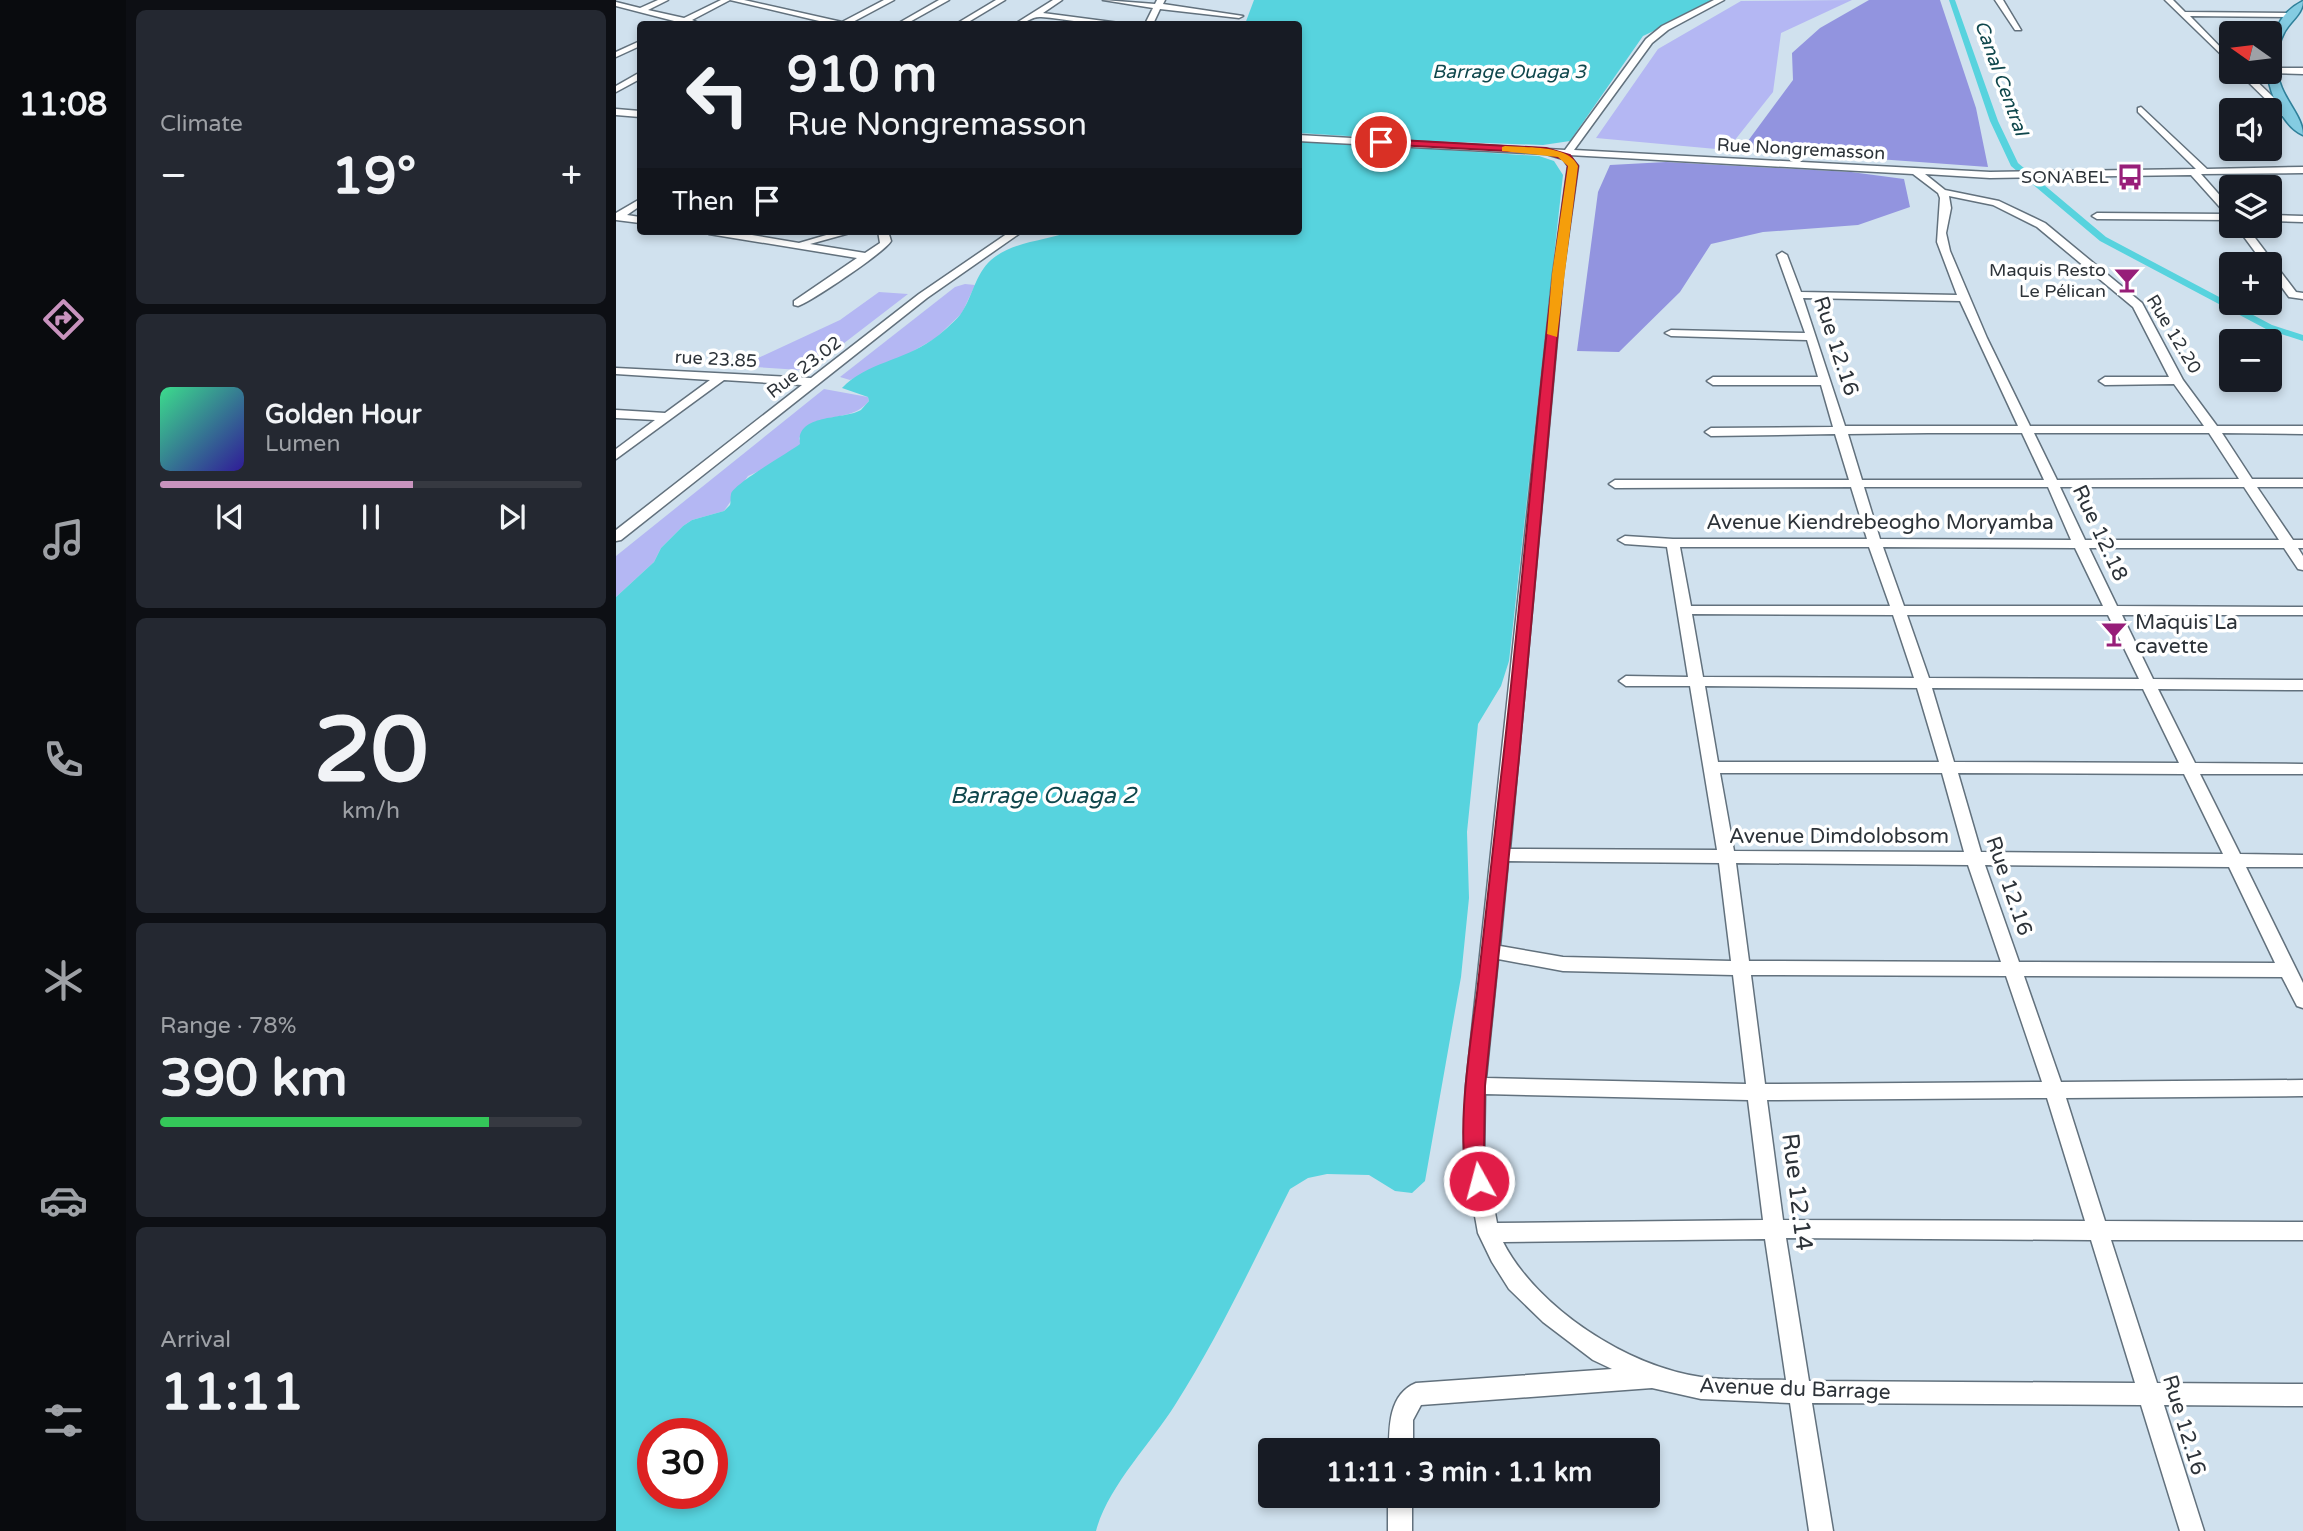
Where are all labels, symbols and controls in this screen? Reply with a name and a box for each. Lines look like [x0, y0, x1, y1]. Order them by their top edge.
water label: Canal Central [1970, 18, 2033, 141]
north arrow [2219, 21, 2282, 84]
map controls [2219, 21, 2282, 392]
text: 910 m [787, 46, 937, 105]
icon: left [672, 49, 763, 140]
water label: Barrage Ouaga 3 [1432, 61, 1587, 83]
text: 11:08 [19, 86, 107, 124]
button: sound [2219, 98, 2282, 161]
text: Rue Nongremasson [787, 106, 1087, 144]
text: Climate [160, 110, 243, 138]
pin [1351, 112, 1411, 172]
icon: arrive [1362, 123, 1400, 161]
street label: Rue Nongremasson [1716, 134, 1886, 164]
text: 19° [331, 145, 416, 208]
text: − [160, 153, 187, 199]
text: + [561, 153, 582, 199]
bus stop icon: SONABEL [2115, 162, 2145, 192]
place label: SONABEL [2021, 166, 2110, 188]
button: layers [2219, 175, 2282, 238]
icon: arrive [748, 182, 786, 220]
text: Then [672, 186, 734, 217]
button: + [2219, 252, 2282, 315]
place label: Maquis Resto Le Pélican [1989, 259, 2106, 302]
bar icon: Maquis Resto Le Pélican [2112, 265, 2142, 295]
street label: Rue 12.20 [2142, 290, 2206, 378]
street label: Rue 12.16 [1808, 293, 1864, 399]
icon: directions [39, 295, 88, 344]
button: − [2219, 329, 2282, 392]
street label: Rue 23.02 [762, 331, 846, 403]
street label: rue 23.85 [674, 346, 758, 372]
text: Golden Hour [265, 399, 422, 430]
text: Lumen [265, 430, 340, 458]
street label: Rue 12.18 [2067, 481, 2133, 585]
icon: previous [211, 498, 249, 536]
icon: pause [352, 498, 390, 536]
icon: next [493, 498, 531, 536]
street label: Avenue Kiendrebeogho Moryamba [1706, 510, 2054, 535]
icon: music [39, 515, 88, 564]
place label: Maquis La cavette [2135, 610, 2238, 659]
bar icon: Maquis La cavette [2099, 619, 2129, 649]
text: 20 [314, 696, 428, 806]
icon: phone [39, 735, 88, 784]
water label: Barrage Ouaga 2 [950, 782, 1138, 810]
text: km/h [342, 797, 400, 825]
street label: Avenue Dimdolobsom [1729, 824, 1949, 849]
street label: Rue 12.16 [1980, 833, 2038, 939]
icon: climate [39, 956, 88, 1005]
text: Range · 78% [160, 1012, 296, 1040]
text: 390 km [160, 1047, 348, 1110]
street label: Rue 12.14 [1775, 1132, 1819, 1252]
position arrow [1442, 1144, 1516, 1218]
icon: car [39, 1176, 88, 1225]
text: Arrival [160, 1326, 231, 1354]
text: 11:11 [160, 1361, 304, 1424]
street label: Rue 12.16 [2157, 1372, 2211, 1478]
street label: Avenue du Barrage [1699, 1373, 1891, 1405]
icon: filters [39, 1396, 88, 1445]
speed limit sign: 30 [637, 1418, 728, 1509]
text: 11:11 · 3 min · 1.1 km [1326, 1457, 1592, 1488]

